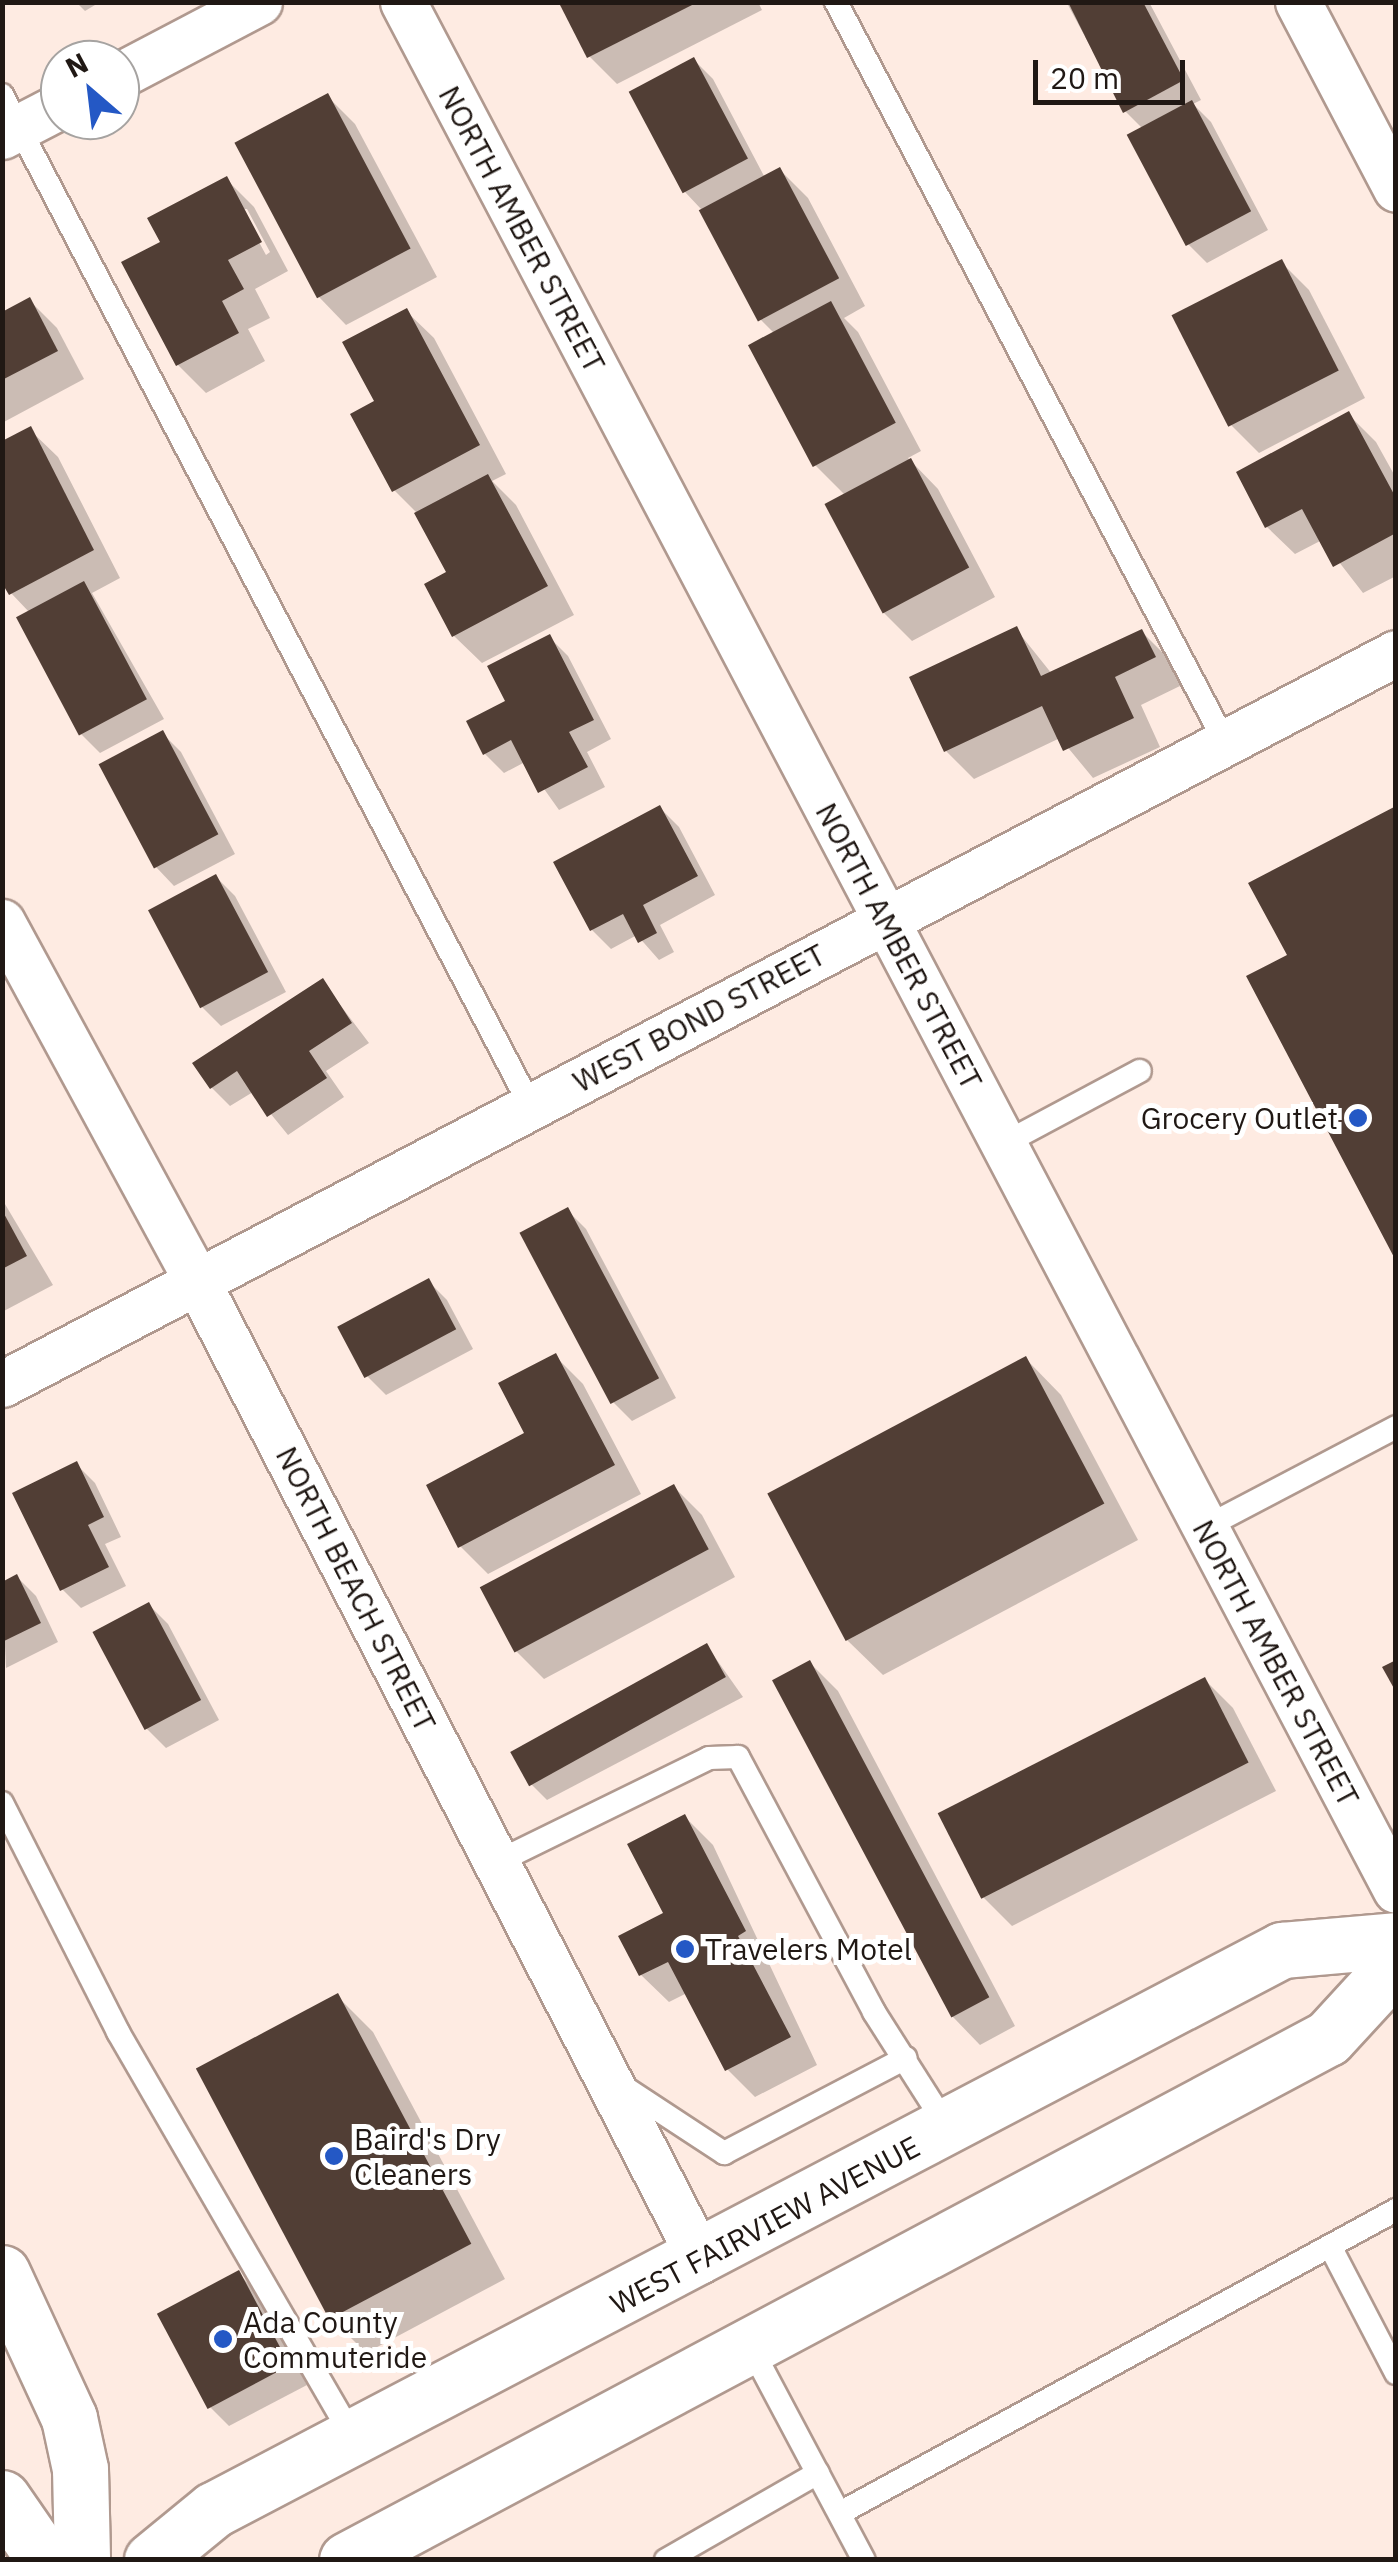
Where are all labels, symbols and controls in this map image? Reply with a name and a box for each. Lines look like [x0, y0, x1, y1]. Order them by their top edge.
north arrow [40, 40, 140, 140]
scale bar [1038, 40, 1190, 102]
text: N [59, 44, 94, 86]
text: 20 m [1050, 58, 1119, 97]
street label: NORTH AMBER STREET [431, 80, 613, 378]
street label: NORTH AMBER STREET [808, 797, 990, 1095]
street label: WEST BOND STREET [567, 936, 831, 1100]
place label: Grocery Outlet [1141, 1100, 1338, 1136]
marker: Grocery Outlet [1347, 1107, 1369, 1129]
street label: NORTH BEACH STREET [269, 1441, 443, 1737]
street label: NORTH AMBER STREET [1185, 1514, 1367, 1812]
place label: Travelers Motel [705, 1931, 912, 1967]
marker: Travelers Motel [674, 1938, 696, 1960]
place label: Baird's Dry Cleaners [354, 2121, 501, 2192]
street label: WEST FAIRVIEW AVENUE [604, 2128, 926, 2322]
marker: Baird's Dry Cleaners [323, 2145, 345, 2167]
place label: Ada County Commuteride [243, 2304, 427, 2374]
marker: Ada County Commuteride [212, 2328, 234, 2350]

